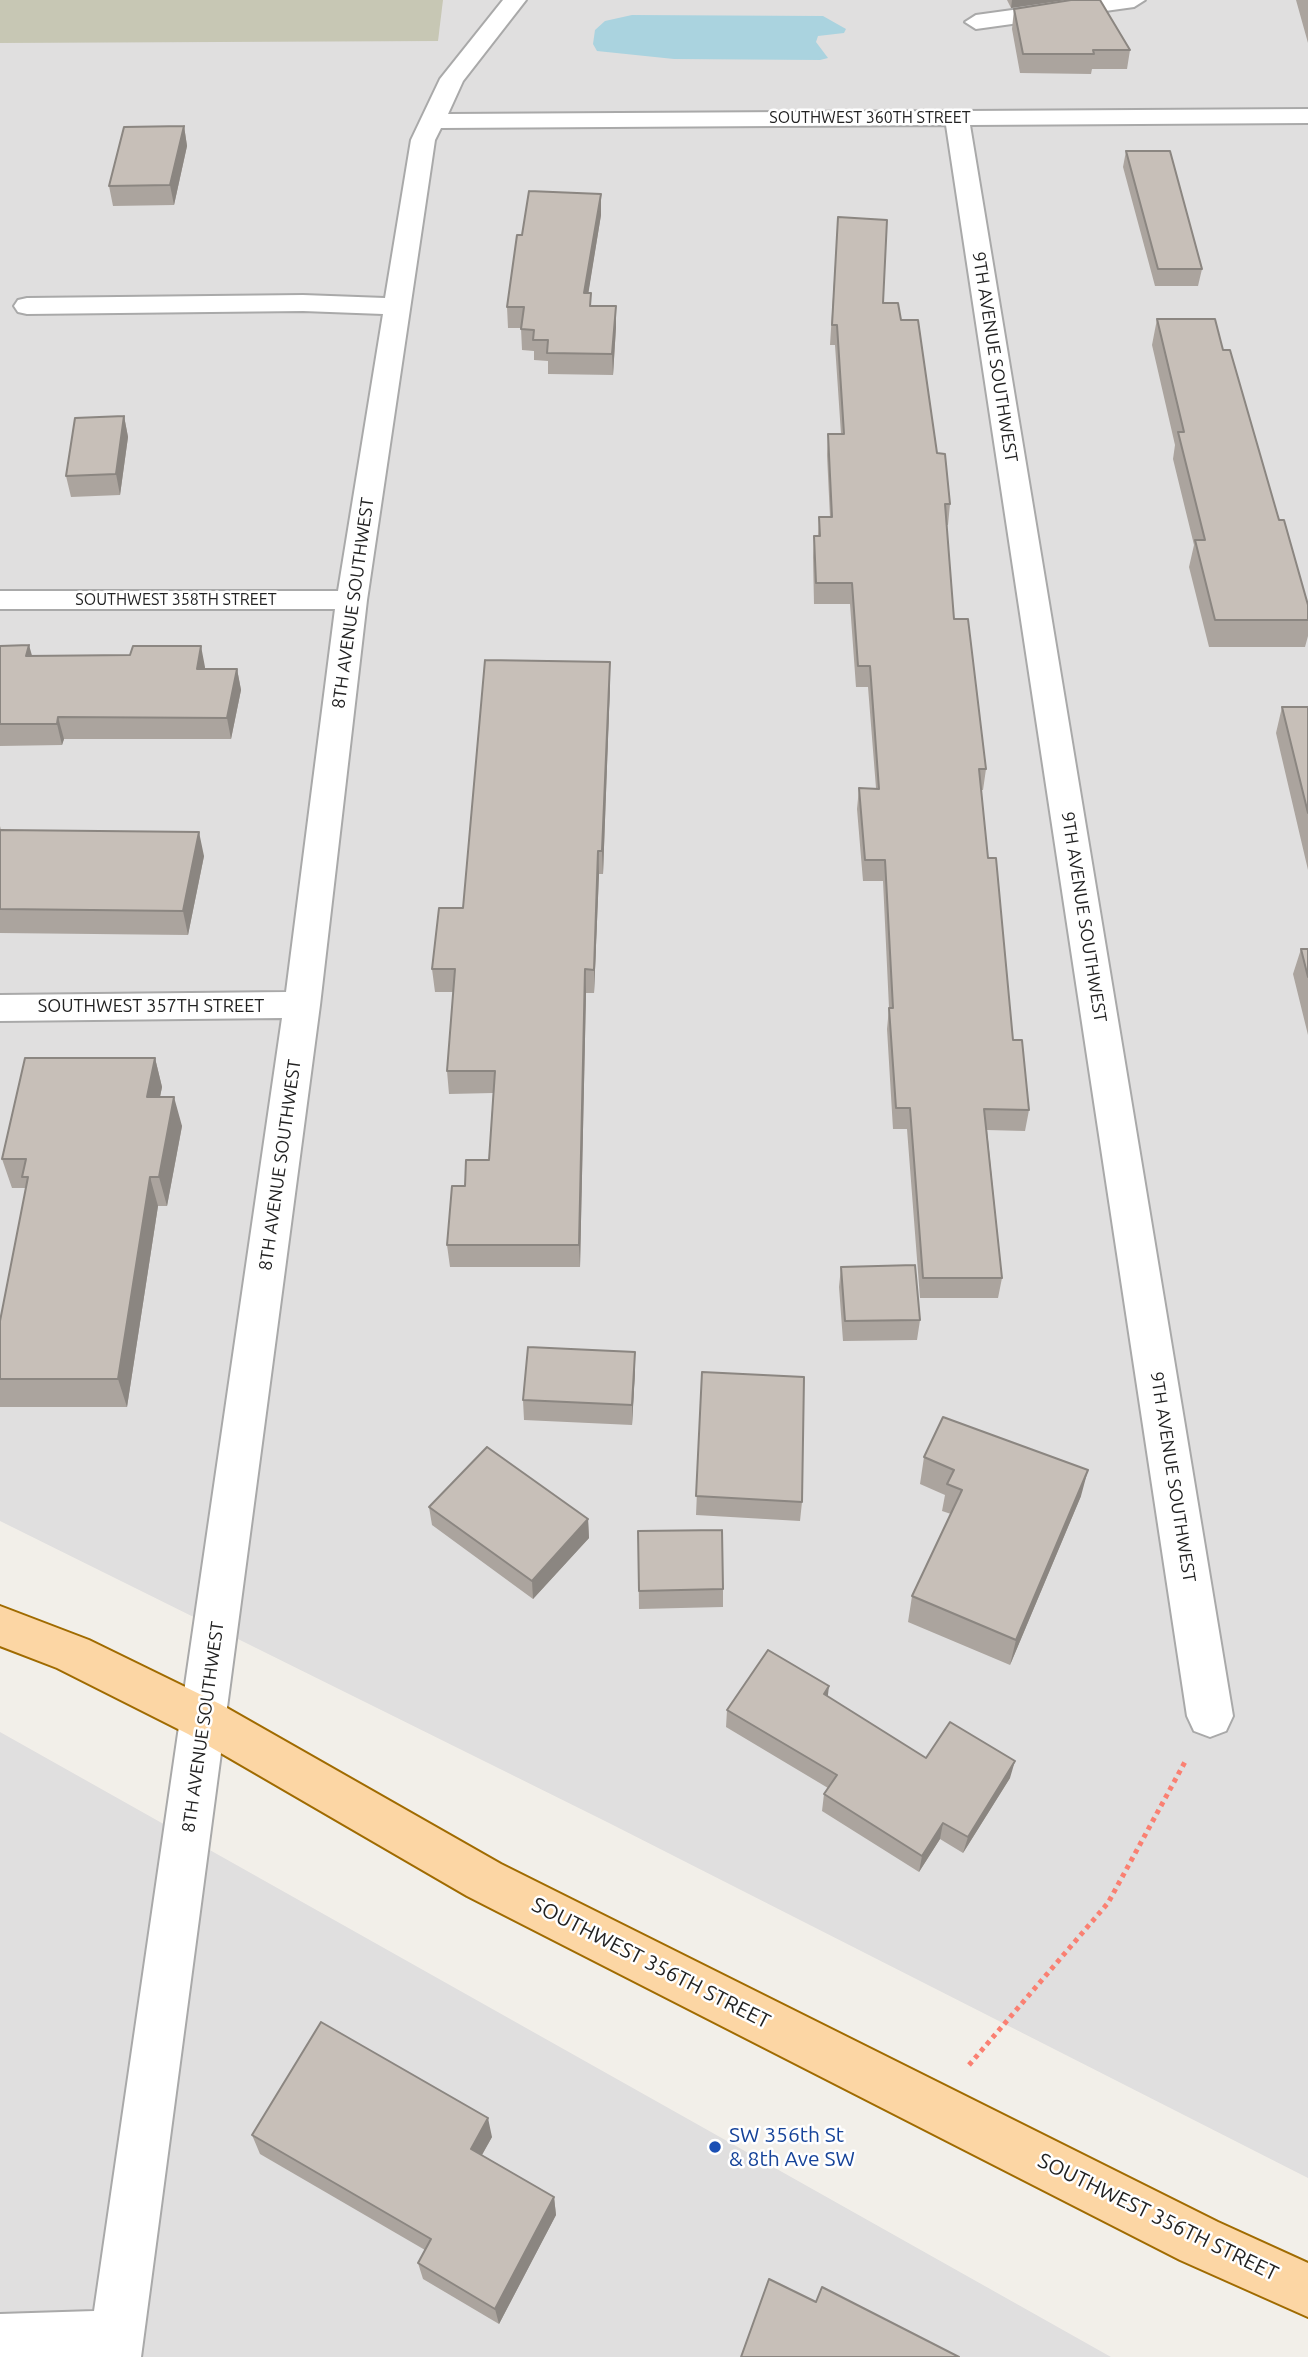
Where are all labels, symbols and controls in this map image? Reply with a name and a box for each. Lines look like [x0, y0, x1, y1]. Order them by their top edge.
street label: SOUTHWEST 360TH STREET [769, 108, 971, 128]
street label: 9TH AVENUE SOUTHWEST [968, 250, 1022, 464]
street label: 8TH AVENUE SOUTHWEST [327, 496, 379, 710]
street label: SOUTHWEST 358TH STREET [75, 590, 277, 610]
street label: 9TH AVENUE SOUTHWEST [1057, 810, 1111, 1024]
street label: SOUTHWEST 357TH STREET [38, 995, 264, 1017]
street label: 8TH AVENUE SOUTHWEST [254, 1058, 306, 1272]
street label: 9TH AVENUE SOUTHWEST [1146, 1370, 1200, 1584]
street label: 8TH AVENUE SOUTHWEST [177, 1620, 229, 1834]
street label: SOUTHWEST 356TH STREET [528, 1892, 774, 2034]
place label: SW 356th St & 8th Ave SW [729, 2122, 855, 2172]
marker: SW 356th St & 8th Ave SW [707, 2139, 723, 2155]
street label: SOUTHWEST 356TH STREET [1034, 2148, 1282, 2286]

